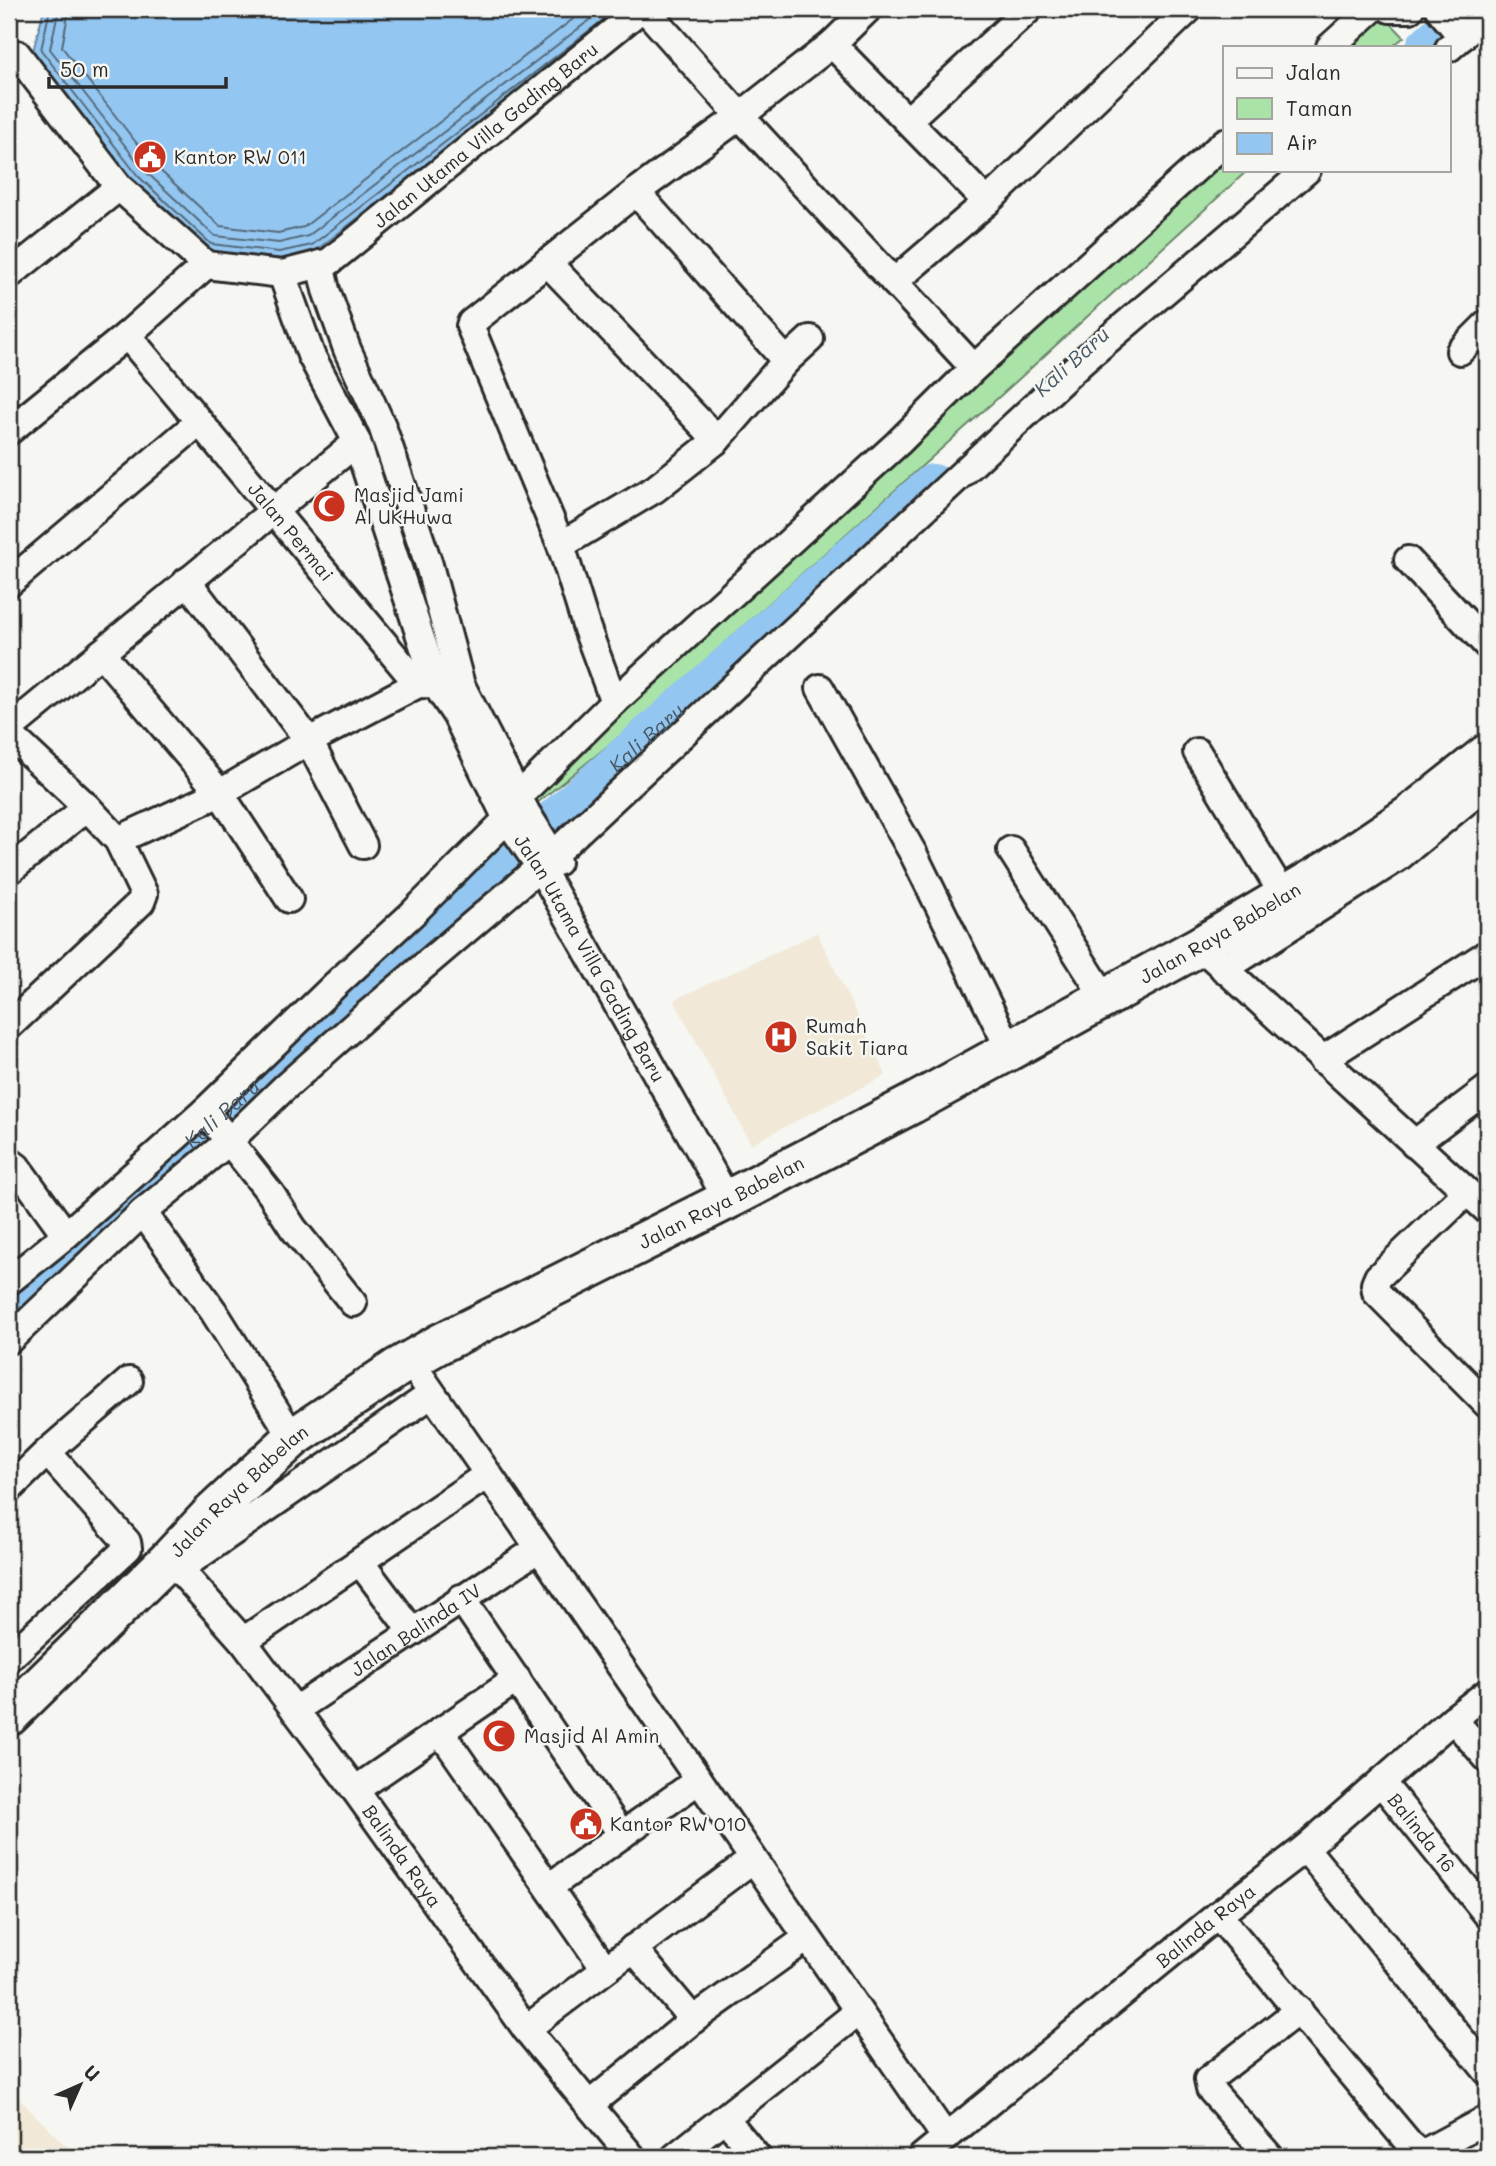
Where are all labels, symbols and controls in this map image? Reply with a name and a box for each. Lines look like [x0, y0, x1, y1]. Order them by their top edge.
street label: Jalan Utama Villa Gading Baru [368, 36, 603, 233]
scale bar [49, 46, 226, 90]
legend [1223, 46, 1450, 172]
text: 50 m [60, 55, 109, 82]
text: Jalan [1286, 58, 1341, 85]
text: Taman [1286, 94, 1352, 121]
text: Air [1286, 128, 1318, 155]
public building icon: Kantor RW 011 [131, 138, 169, 176]
place label: Kantor RW 011 [174, 144, 307, 169]
water label: Kali Baru [1028, 320, 1114, 402]
street label: Jalan Permai [243, 477, 340, 586]
place label: Masjid Jami Al UKHuwa [354, 482, 464, 529]
mosque icon: Masjid Jami Al UKHuwa [310, 487, 348, 525]
water label: Kali Baru [602, 696, 689, 778]
street label: Jalan Utama Villa Gading Baru [509, 829, 672, 1086]
street label: Jalan Raya Babelan [1135, 876, 1305, 989]
place label: Rumah Sakit Tiara [806, 1013, 909, 1060]
hospital icon: Rumah Sakit Tiara [762, 1018, 800, 1056]
water label: Kali Baru [178, 1072, 265, 1154]
street label: Jalan Raya Babelan [634, 1149, 808, 1254]
street label: Jalan Raya Babelan [164, 1419, 313, 1562]
street label: Jalan Balinda IV [346, 1577, 485, 1682]
mosque icon: Masjid Al Amin [480, 1717, 518, 1755]
place label: Masjid Al Amin [524, 1723, 659, 1748]
street label: Balinda 16 [1383, 1788, 1462, 1877]
street label: Balinda Raya [357, 1799, 448, 1912]
public building icon: Kantor RW 010 [567, 1805, 605, 1843]
place label: Kantor RW 010 [610, 1811, 746, 1836]
street label: Balinda Raya [1150, 1878, 1260, 1973]
north arrow [46, 2050, 116, 2120]
text: U [79, 2059, 106, 2086]

